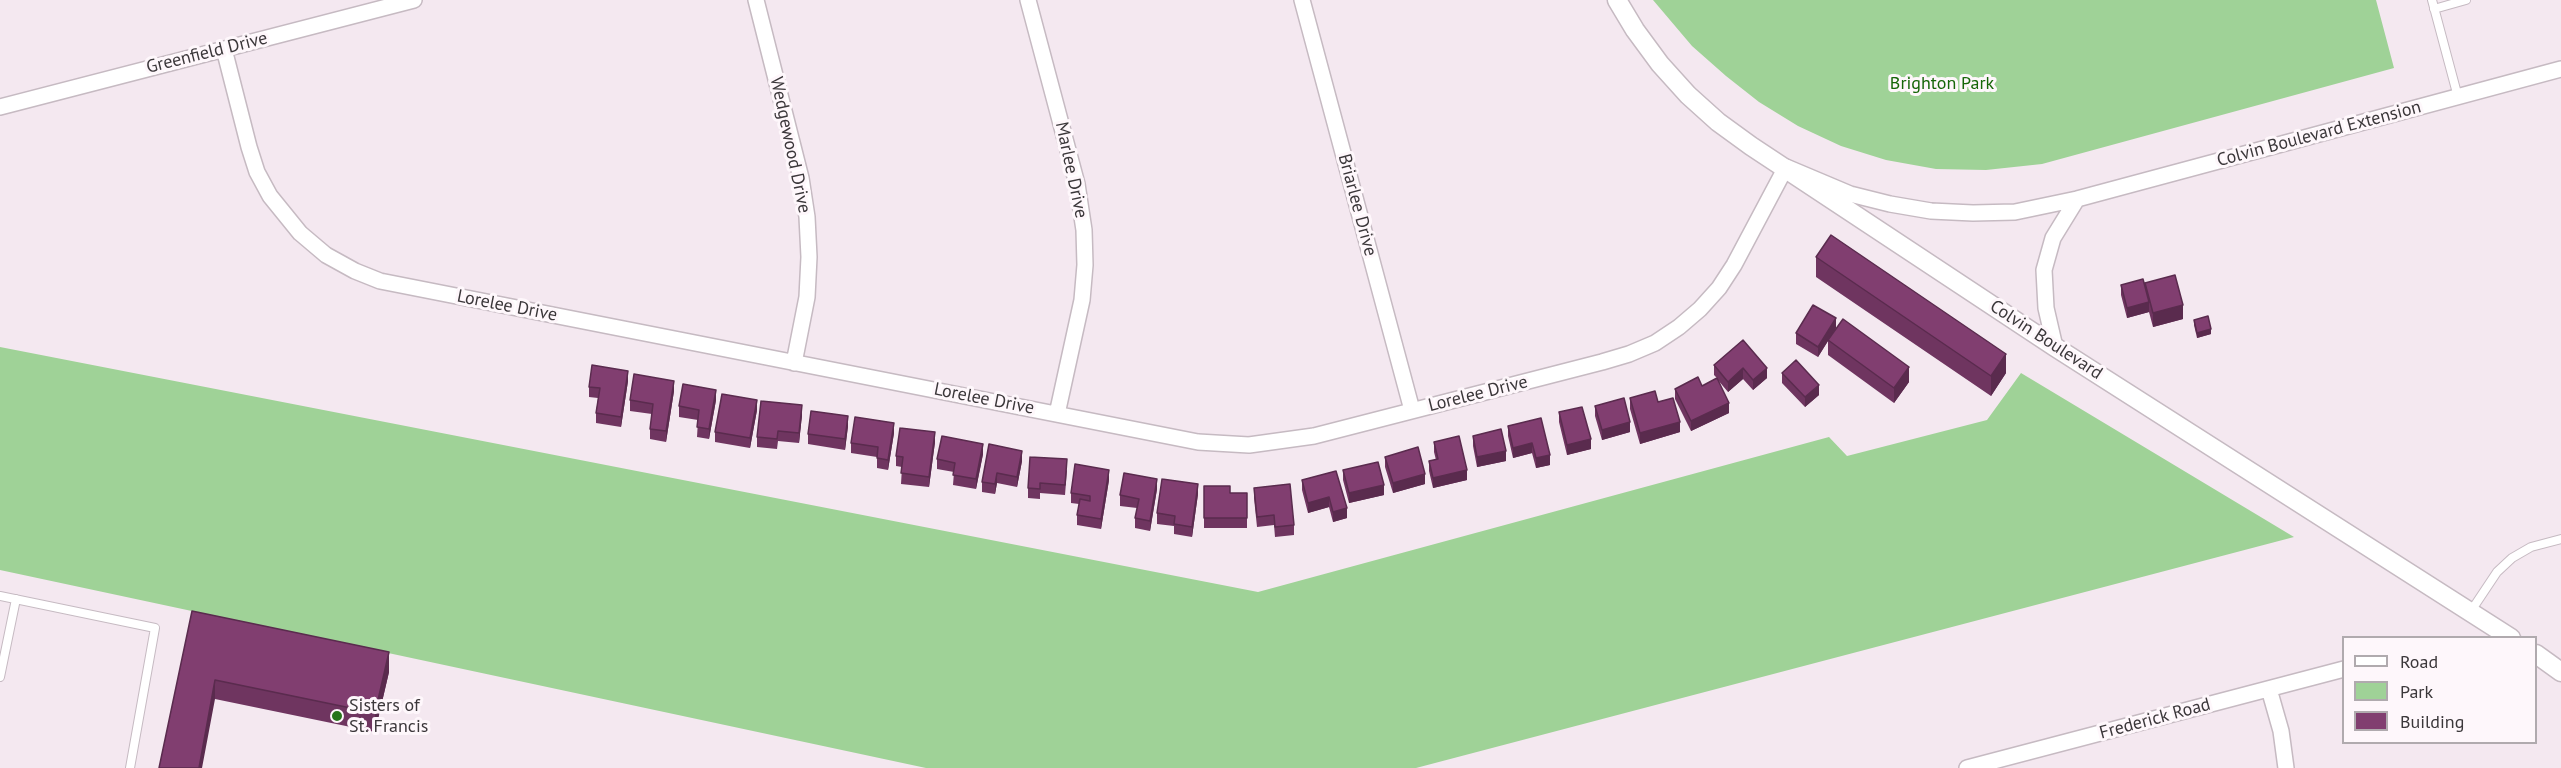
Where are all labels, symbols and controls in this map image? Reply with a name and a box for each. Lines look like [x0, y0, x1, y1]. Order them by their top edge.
street label: Greenfield Drive [144, 28, 270, 78]
park label: Brighton Park [1890, 73, 1994, 95]
street label: Wedgewood Drive [765, 75, 815, 215]
street label: Colvin Boulevard Extension [2215, 96, 2423, 172]
street label: Marlee Drive [1050, 120, 1092, 220]
street label: Briarlee Drive [1333, 151, 1381, 259]
street label: Lorelee Drive [455, 286, 559, 326]
street label: Colvin Boulevard [1986, 296, 2106, 384]
street label: Lorelee Drive [1426, 371, 1530, 417]
street label: Lorelee Drive [932, 379, 1036, 419]
legend [2342, 636, 2537, 744]
text: Road [2400, 650, 2438, 673]
text: Park [2400, 680, 2433, 703]
street label: Frederick Road [2097, 694, 2213, 744]
place label: Sisters of St. Francis [349, 695, 428, 738]
marker: Sisters of St. Francis [330, 709, 344, 723]
text: Building [2400, 710, 2464, 733]

